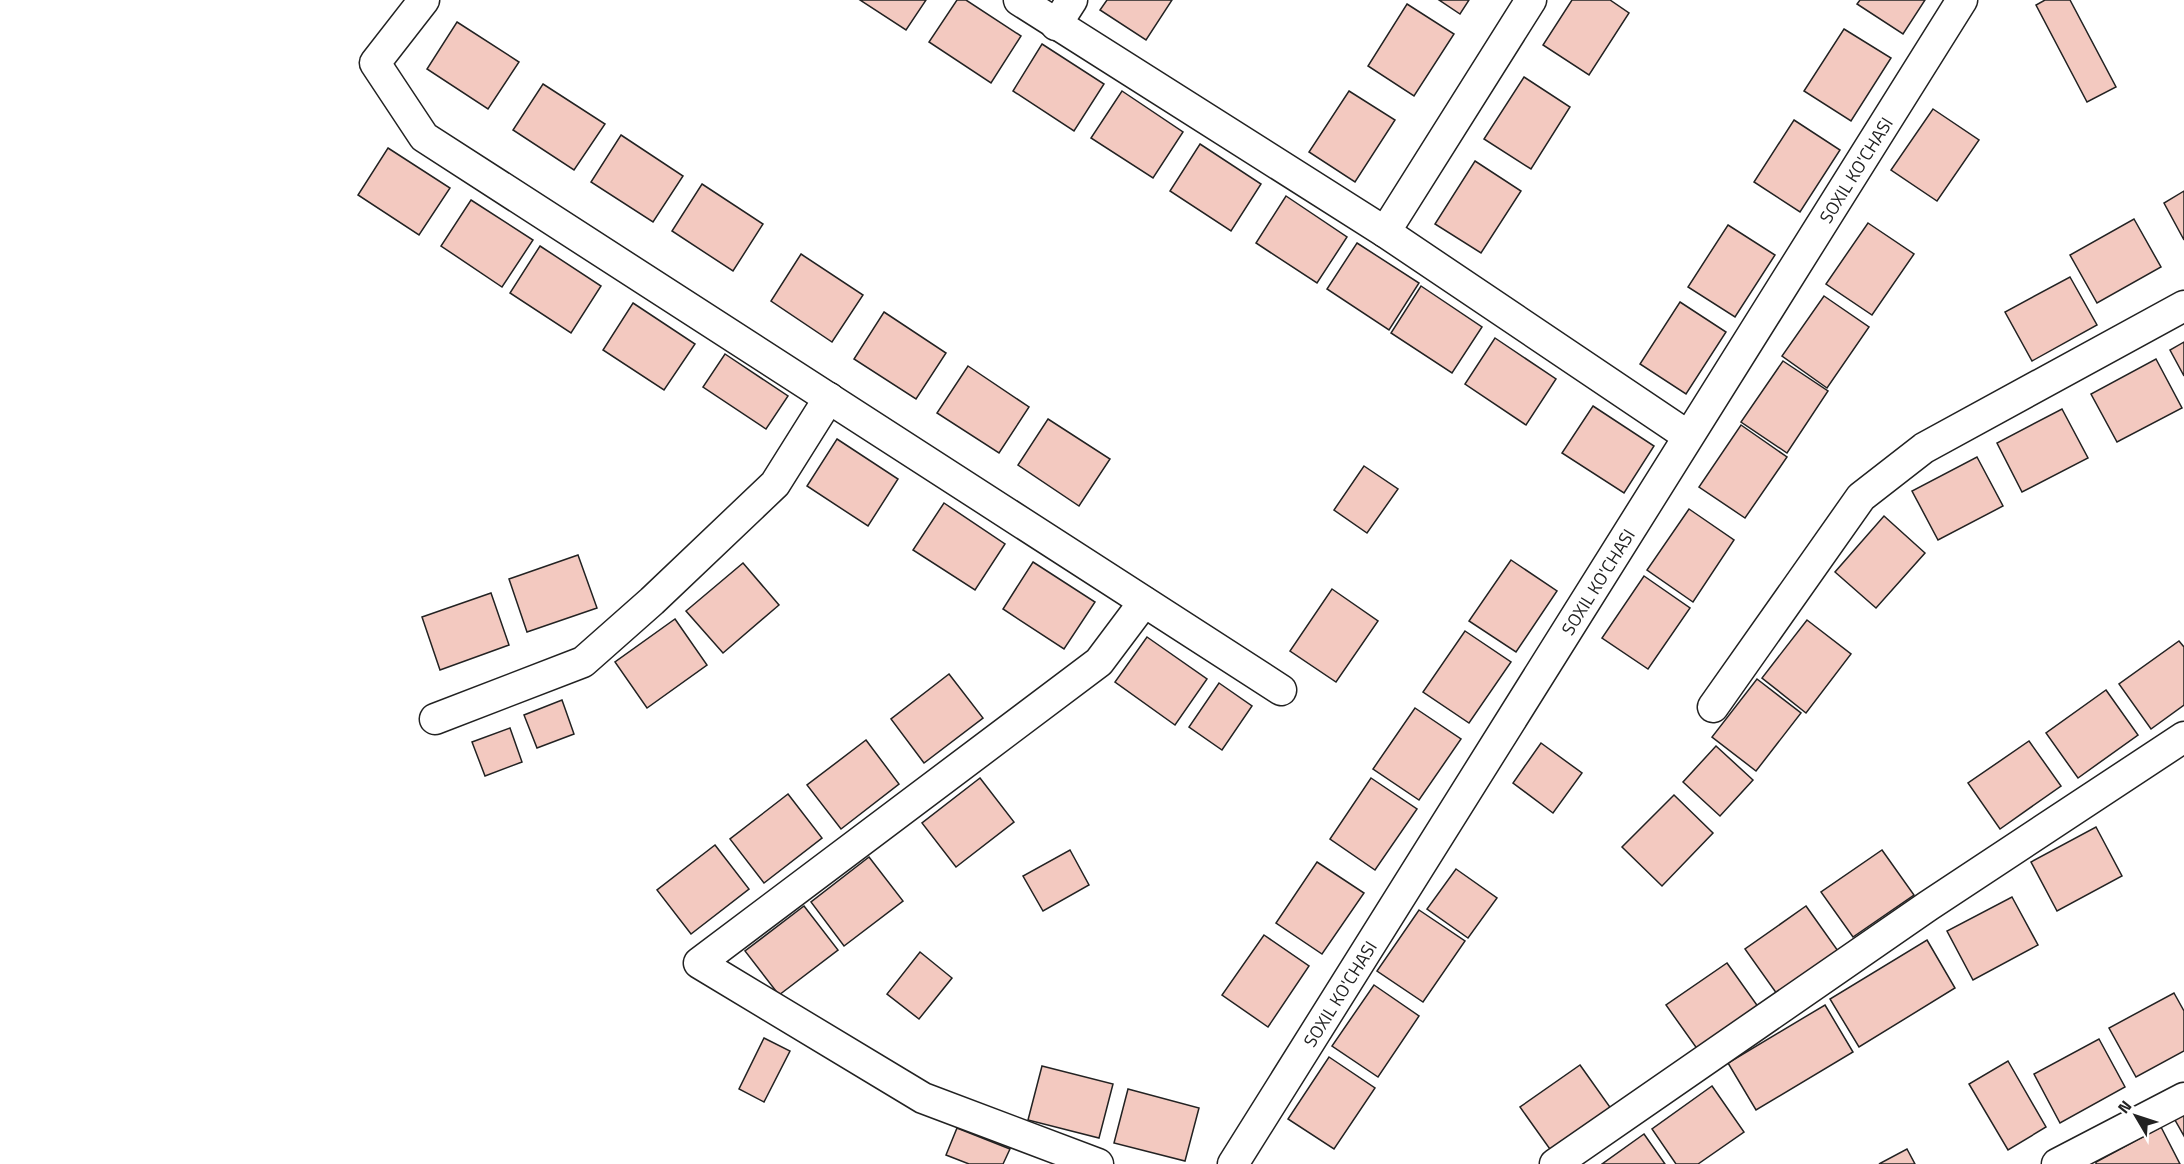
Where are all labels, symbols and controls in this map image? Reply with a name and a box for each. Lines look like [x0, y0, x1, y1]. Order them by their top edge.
street label: SOXIL KO'CHASI [1812, 112, 1899, 228]
street label: SOXIL KO'CHASI [1554, 523, 1641, 640]
street label: SOXIL KO'CHASI [1296, 935, 1383, 1052]
north arrow [2106, 1086, 2166, 1146]
text: N [2112, 1095, 2137, 1118]

